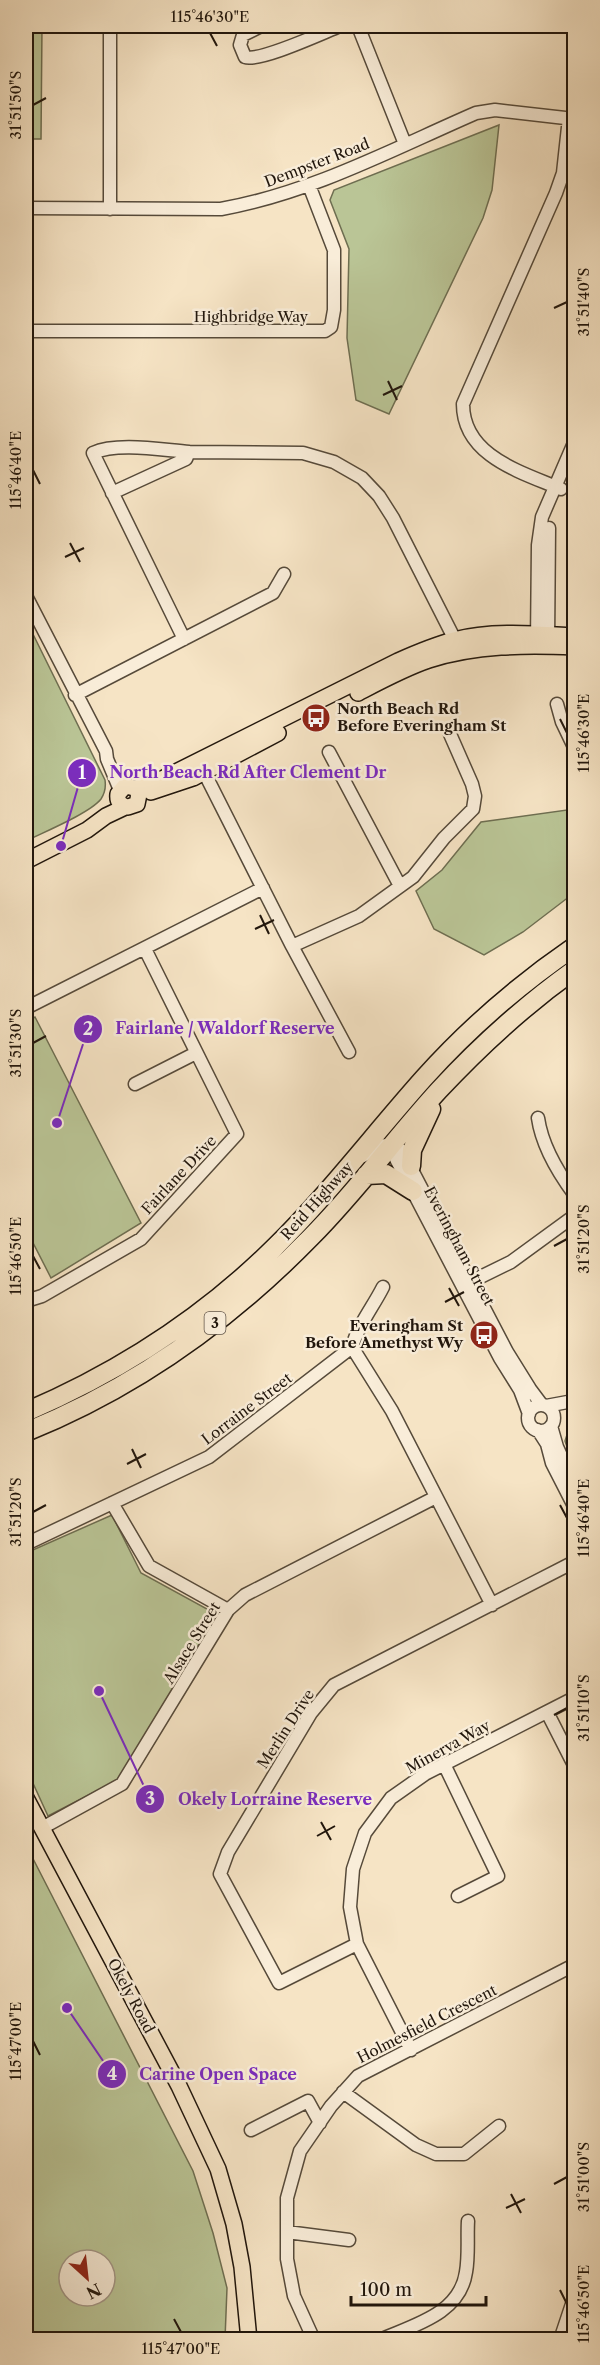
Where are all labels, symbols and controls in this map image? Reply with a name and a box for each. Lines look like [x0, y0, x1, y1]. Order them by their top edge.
text: 115°46'30"E [171, 7, 249, 26]
text: 31°51'50"S [6, 70, 25, 140]
street label: Dempster Road [262, 134, 372, 191]
text: 31°51'40"S [574, 268, 593, 336]
street label: Highbridge Way [194, 307, 309, 326]
text: 115°46'40"E [6, 431, 25, 509]
text: 115°46'30"E [574, 694, 593, 772]
place label: North Beach Rd Before Everingham St [337, 699, 506, 735]
bus stop icon: North Beach Rd Before Everingham St [300, 702, 332, 734]
callout: North Beach Rd After Clement Dr [67, 756, 398, 790]
text: 1 [78, 762, 86, 784]
text: North Beach Rd After Clement Dr [110, 762, 387, 782]
text: 31°51'30"S [6, 1008, 25, 1078]
callout: Fairlane / Waldorf Reserve [73, 1012, 347, 1046]
text: 2 [83, 1018, 93, 1040]
text: Fairlane / Waldorf Reserve [115, 1018, 335, 1038]
street label: Fairlane Drive [137, 1131, 220, 1218]
street label: Reid Highway [276, 1157, 357, 1244]
street label: Everingham Street [420, 1183, 499, 1309]
text: 31°51'20"S [574, 1204, 593, 1274]
text: 115°46'50"E [6, 1217, 25, 1295]
road number: 3 [204, 1312, 226, 1334]
place label: Everingham St Before Amethyst Wy [305, 1316, 464, 1352]
bus stop icon: Everingham St Before Amethyst Wy [468, 1319, 500, 1351]
street label: Lorraine Street [198, 1368, 296, 1449]
text: 31°51'20"S [6, 1477, 25, 1547]
text: 115°46'40"E [574, 1479, 593, 1557]
street label: Alsace Street [158, 1598, 225, 1688]
text: 31°51'10"S [574, 1674, 593, 1742]
street label: Merlin Drive [253, 1685, 318, 1772]
street label: Minerva Way [402, 1715, 494, 1778]
callout: Okely Lorraine Reserve [135, 1782, 384, 1816]
text: 3 [145, 1788, 155, 1810]
text: Okely Lorraine Reserve [178, 1789, 372, 1809]
street label: Okely Road [104, 1955, 159, 2036]
street label: Holmesfield Crescent [354, 1980, 500, 2067]
text: 115°47'00"E [6, 2002, 25, 2080]
callout: Carine Open Space [97, 2057, 309, 2091]
text: 4 [107, 2063, 117, 2085]
text: Carine Open Space [139, 2064, 297, 2084]
text: 31°51'00"S [574, 2142, 593, 2212]
north arrow [57, 2248, 117, 2308]
text: 115°46'50"E [574, 2265, 593, 2343]
scale bar [351, 2269, 486, 2307]
text: N [83, 2279, 105, 2303]
text: 100 m [360, 2279, 412, 2301]
text: 115°47'00"E [142, 2339, 220, 2358]

